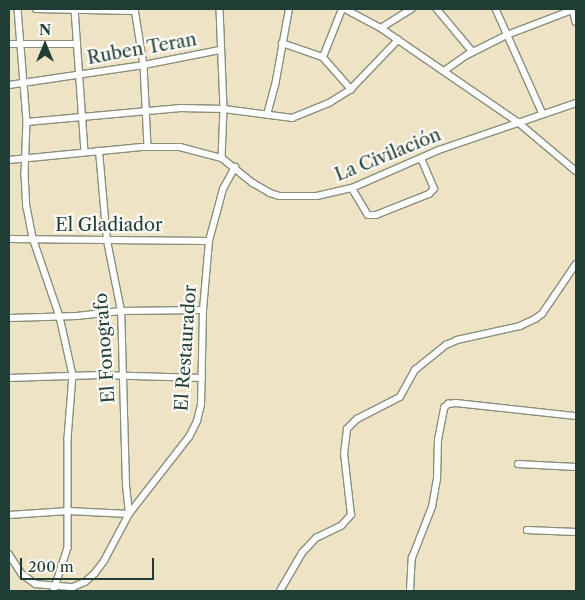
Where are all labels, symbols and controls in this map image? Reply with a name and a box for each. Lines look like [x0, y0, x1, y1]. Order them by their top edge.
north arrow [20, 20, 70, 70]
text: N [39, 21, 51, 39]
street label: Ruben Teran [85, 29, 199, 69]
street label: La Civilación [332, 124, 444, 186]
street label: El Gladiador [55, 214, 163, 236]
street label: El Restaurador [171, 284, 201, 412]
street label: El Fonografo [90, 292, 120, 404]
scale bar [22, 548, 156, 580]
text: 200 m [28, 557, 74, 576]

